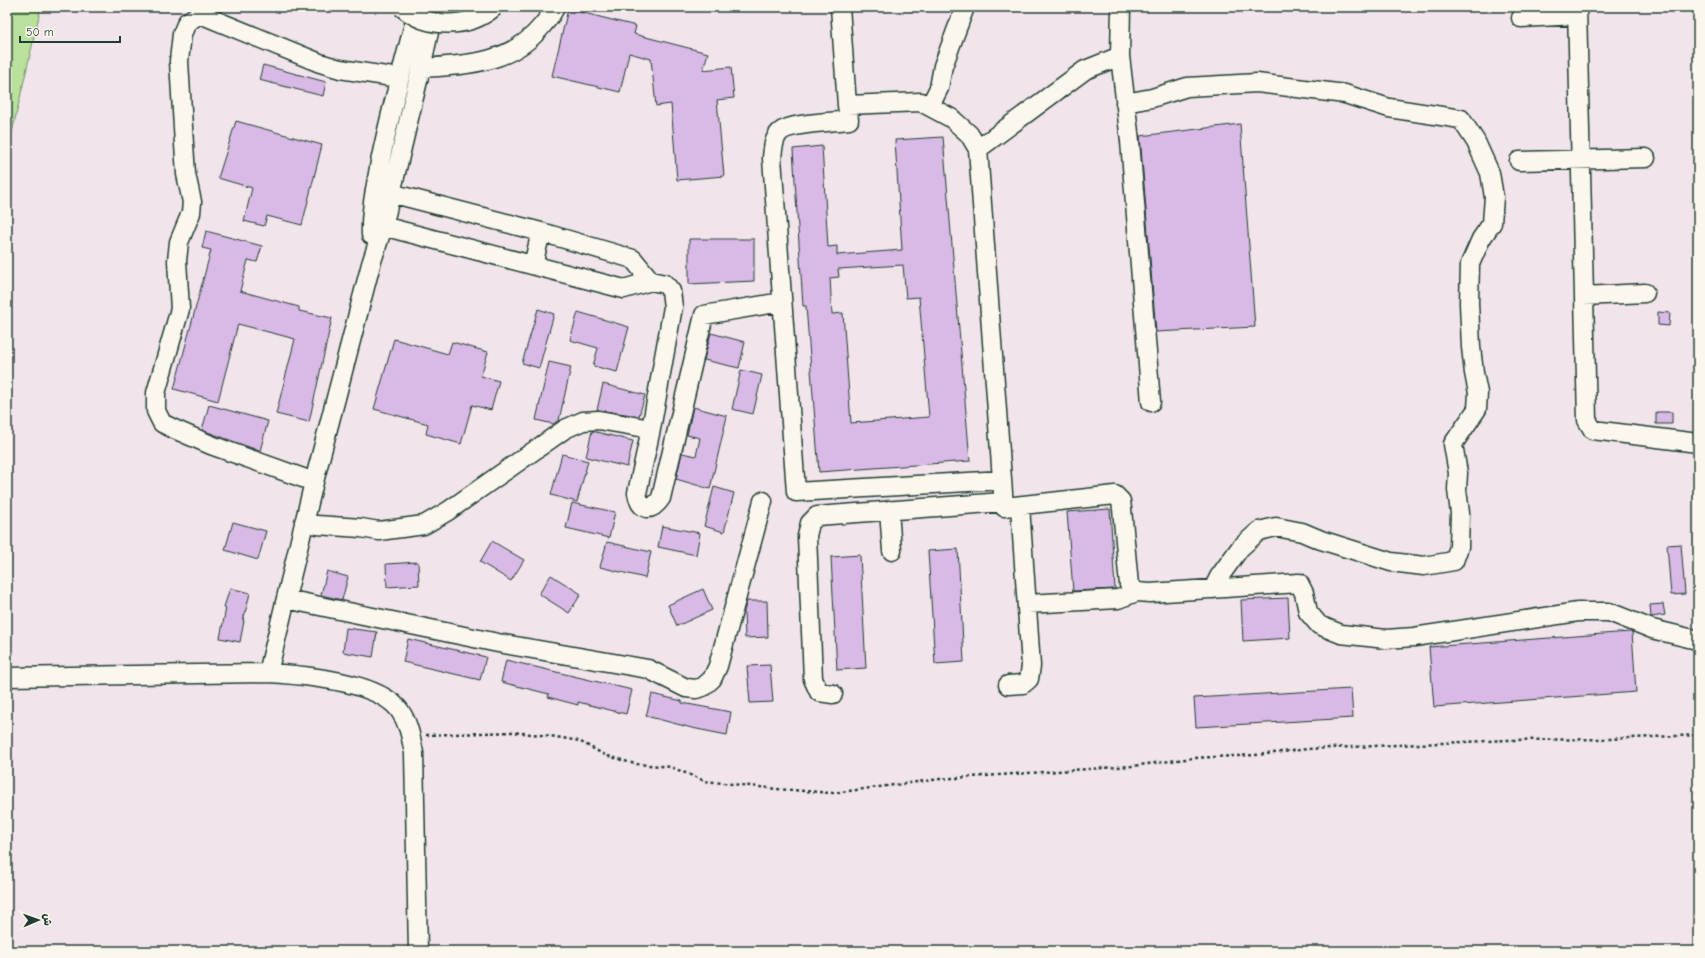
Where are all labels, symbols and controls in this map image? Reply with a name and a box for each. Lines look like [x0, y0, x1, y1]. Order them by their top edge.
scale bar [20, 18, 120, 44]
text: 50 m [26, 25, 54, 39]
north arrow [18, 900, 58, 940]
text: ش [41, 913, 54, 926]

